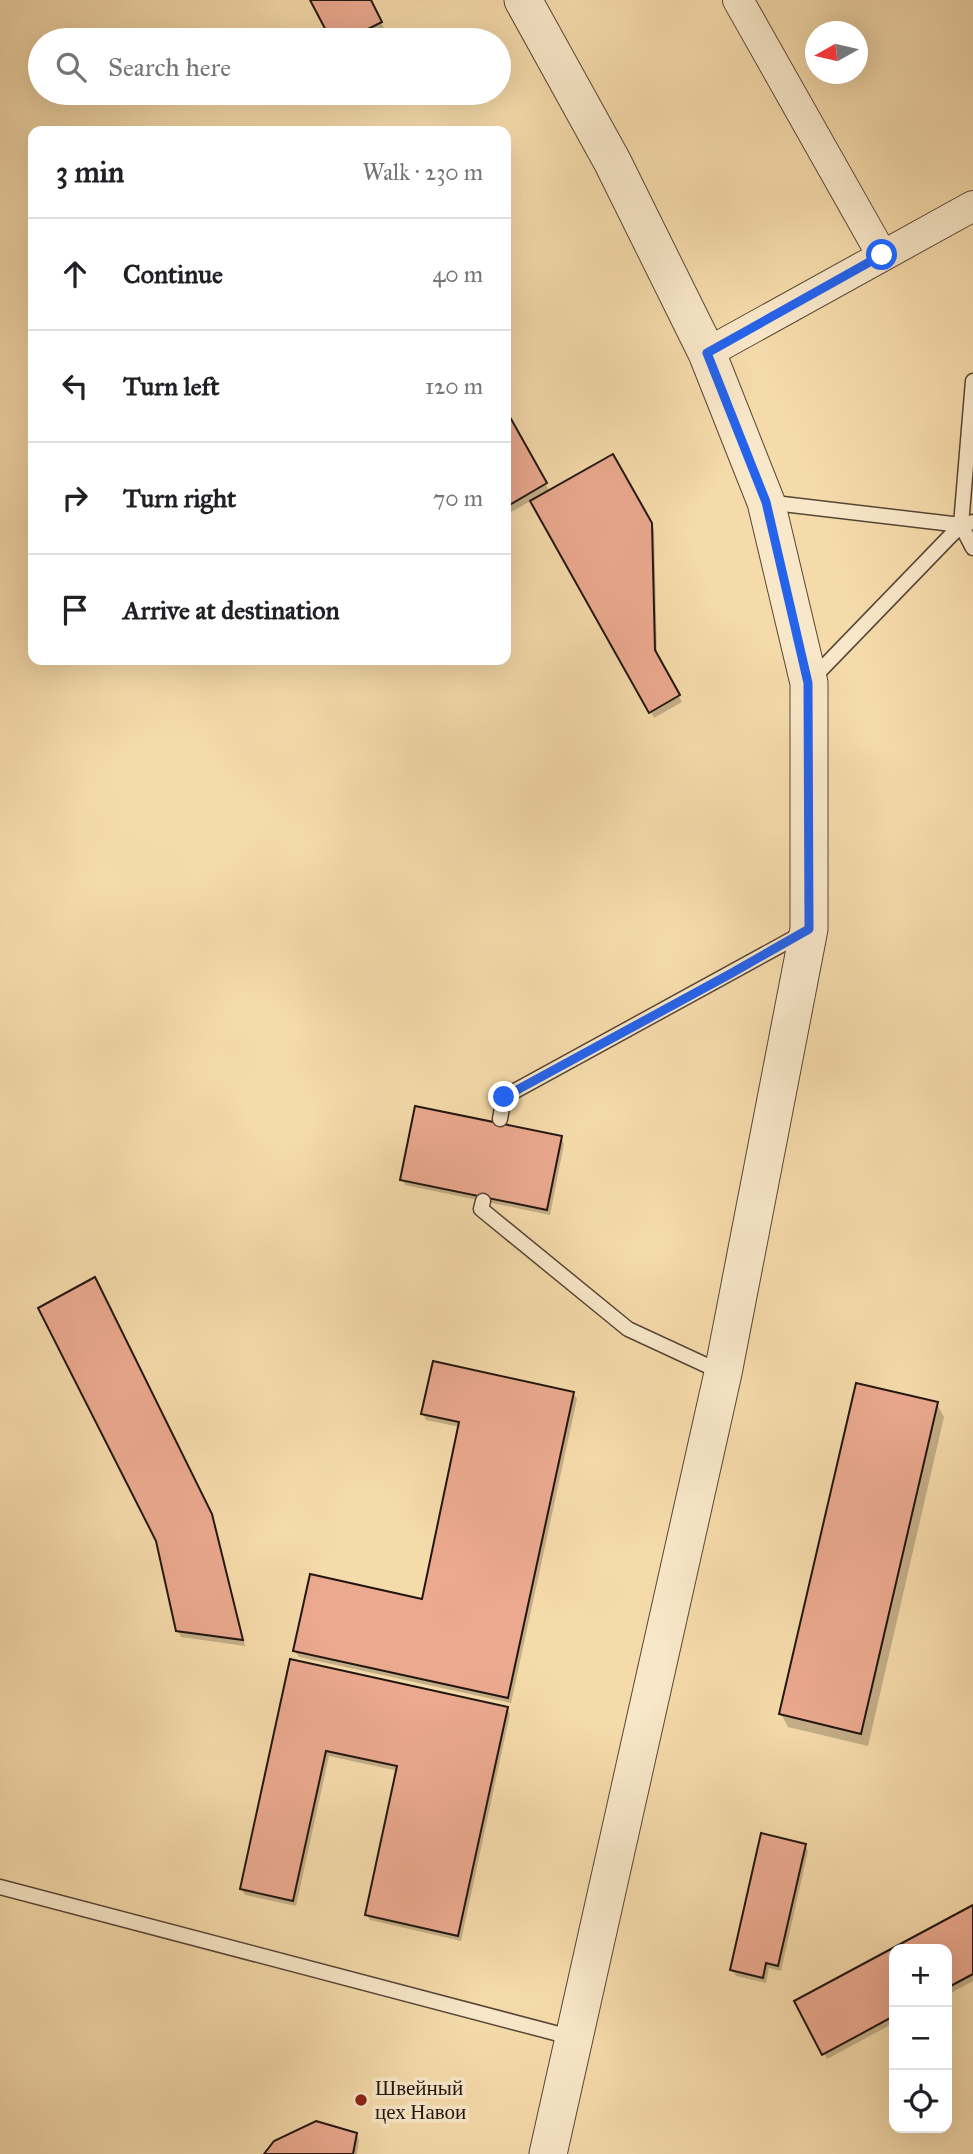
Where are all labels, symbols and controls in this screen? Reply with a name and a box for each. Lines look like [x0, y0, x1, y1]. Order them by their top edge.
north arrow [805, 21, 868, 84]
search box [28, 28, 511, 105]
icon: search [52, 48, 90, 86]
text: Search here [108, 51, 231, 83]
text: 3 min [56, 154, 124, 190]
text: Walk · 230 m [363, 158, 483, 186]
route start [866, 239, 897, 270]
icon: ahead [56, 255, 94, 293]
text: Continue [123, 258, 223, 290]
text: 40 m [433, 260, 483, 288]
icon: left [56, 367, 94, 405]
text: Turn left [123, 370, 219, 402]
text: 120 m [425, 372, 483, 400]
icon: right [56, 479, 94, 517]
text: Turn right [123, 482, 236, 514]
text: 70 m [433, 484, 483, 512]
icon: arrive [56, 591, 94, 629]
text: Arrive at destination [123, 594, 340, 626]
route end [488, 1081, 519, 1112]
map controls [889, 1944, 952, 2133]
button: + [889, 1944, 952, 2007]
button: − [889, 2007, 952, 2070]
button: locate [889, 2070, 952, 2133]
place label: Швейный цех Навои [375, 2075, 466, 2125]
marker: Швейный цех Навои [353, 2092, 369, 2108]

